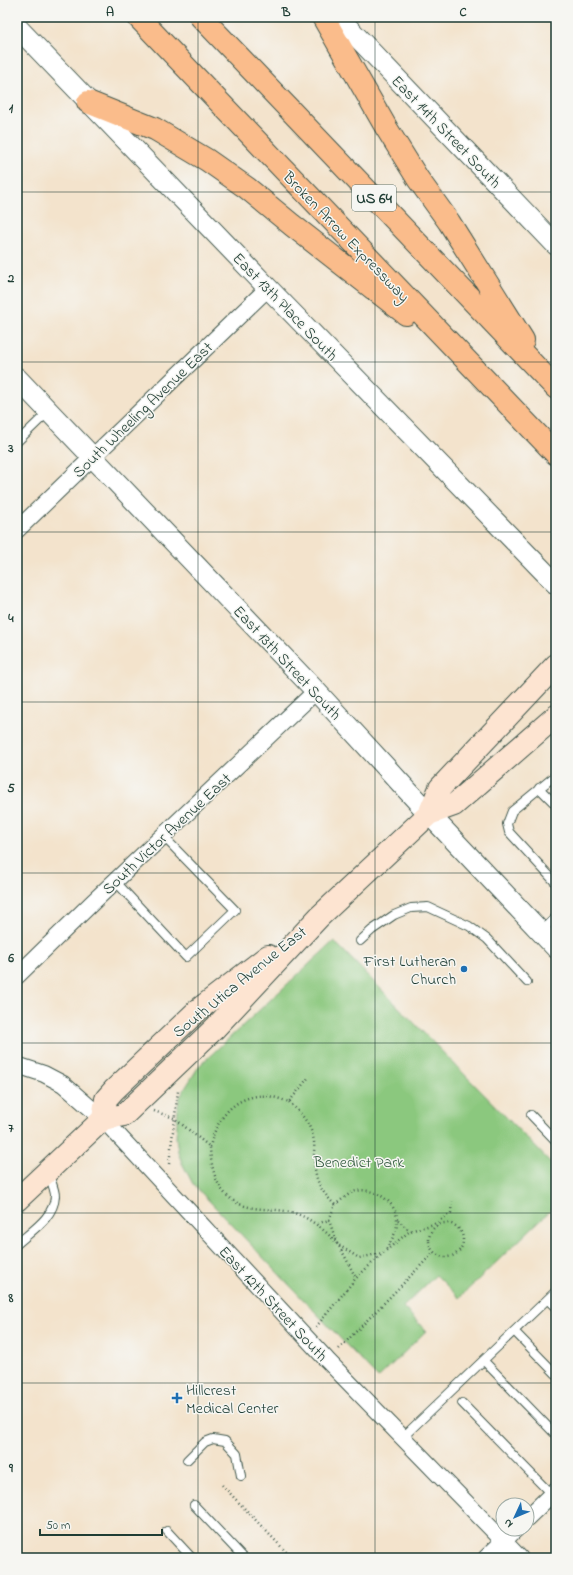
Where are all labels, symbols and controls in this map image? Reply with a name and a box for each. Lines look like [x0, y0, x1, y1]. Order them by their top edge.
text: A [106, 3, 114, 22]
text: B [281, 3, 291, 22]
text: C [459, 3, 467, 22]
street label: East 14th Street South [385, 70, 506, 195]
text: 1 [9, 99, 14, 118]
street label: Broken Arrow Expressway [276, 166, 415, 308]
road number: US 64 [352, 185, 396, 211]
street label: East 13th Place South [226, 248, 343, 367]
text: 2 [7, 269, 15, 288]
street label: South Wheeling Avenue East [68, 336, 220, 484]
text: 3 [7, 439, 14, 458]
street label: East 13th Street South [227, 600, 346, 726]
text: 4 [7, 609, 14, 628]
street label: South Victor Avenue East [97, 768, 238, 901]
text: 5 [7, 779, 15, 798]
street label: South Utica Avenue East [168, 920, 313, 1044]
text: 6 [7, 949, 14, 968]
place label: First Lutheran Church [363, 950, 456, 992]
marker: First Lutheran Church [459, 964, 469, 974]
text: 7 [8, 1119, 14, 1138]
park label: Benedict Park [313, 1151, 405, 1175]
street label: East 12th Street South [212, 1241, 333, 1368]
text: 8 [8, 1289, 14, 1308]
place label: Hillcrest Medical Center [186, 1379, 279, 1421]
marker: Hillcrest Medical Center [171, 1392, 183, 1404]
text: 9 [8, 1459, 14, 1478]
north arrow [495, 1497, 535, 1537]
scale bar [40, 1511, 162, 1537]
text: N [500, 1515, 517, 1531]
text: 50 m [46, 1517, 70, 1535]

